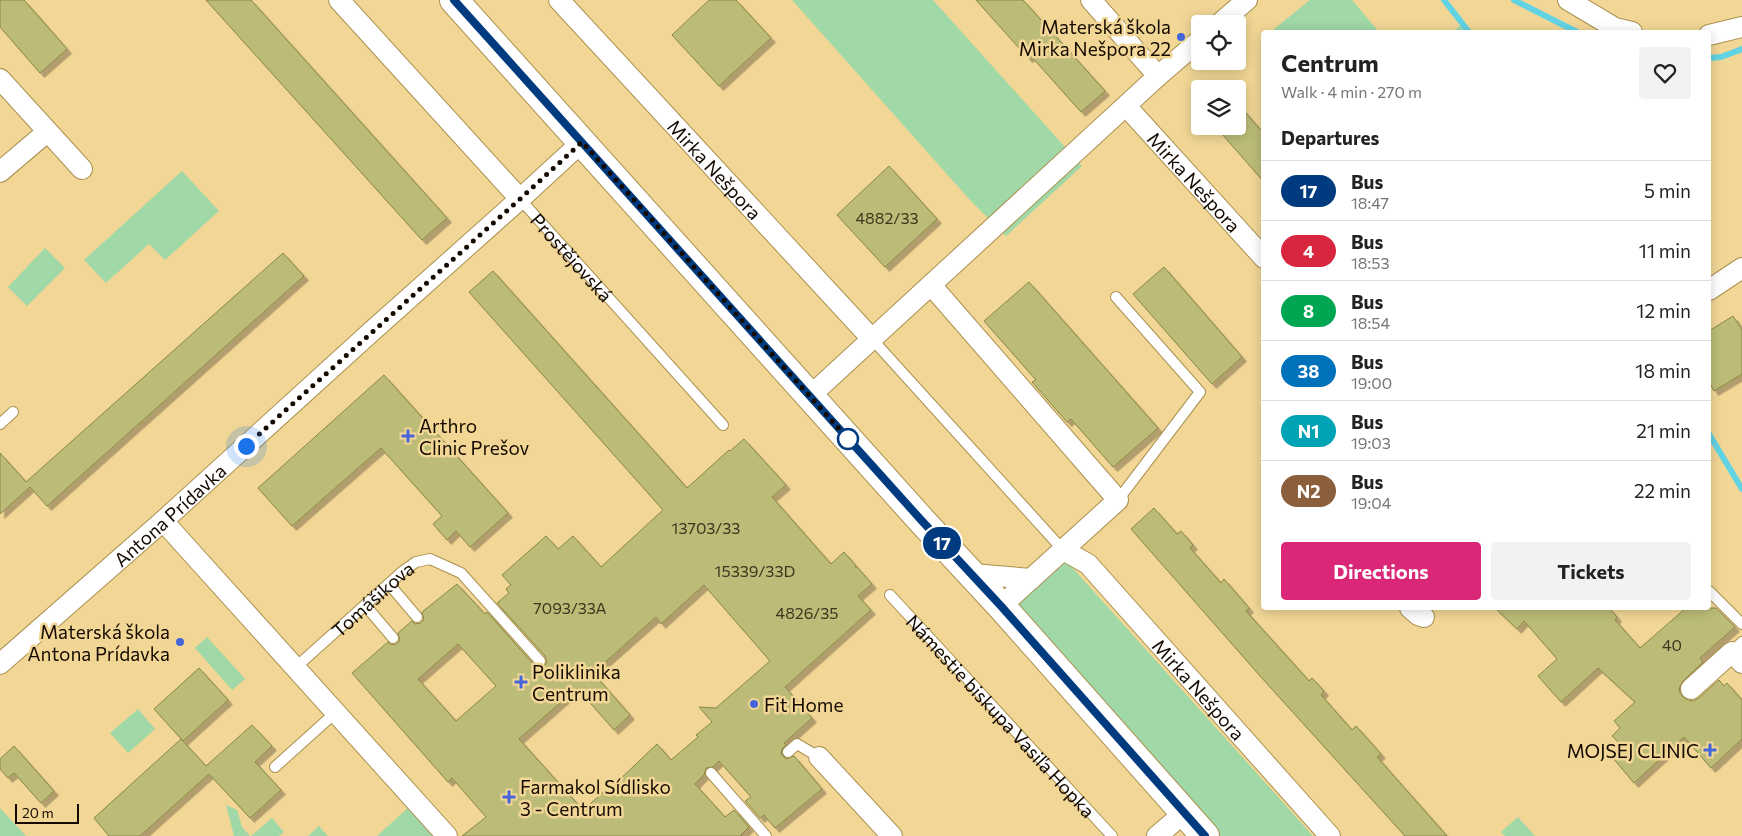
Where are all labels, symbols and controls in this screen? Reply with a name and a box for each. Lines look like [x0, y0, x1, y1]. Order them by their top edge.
place label: Materská škola Mirka Nešpora 22 [1019, 15, 1171, 60]
map controls [1191, 15, 1246, 135]
button: locate [1191, 15, 1246, 70]
marker: Materská škola Mirka Nešpora 22 [1175, 31, 1187, 43]
button: heart [1639, 47, 1691, 99]
text: Centrum [1281, 48, 1379, 77]
button: layers [1191, 80, 1246, 135]
text: Walk · 4 min · 270 m [1281, 82, 1422, 101]
street label: Mirka Nešpora [663, 114, 767, 224]
text: Departures [1281, 126, 1379, 149]
street label: Mirka Nešpora [1143, 127, 1246, 236]
text: Bus [1351, 170, 1383, 193]
text: 5 min [1644, 179, 1691, 202]
text: 17 [1299, 180, 1318, 202]
text: 18:47 [1351, 193, 1389, 212]
street label: Prostějovská [526, 208, 618, 306]
house number: 4882/33 [855, 208, 919, 227]
text: Bus [1351, 230, 1383, 253]
text: 11 min [1639, 239, 1691, 262]
text: 4 [1303, 240, 1314, 262]
text: 18:53 [1351, 253, 1390, 272]
text: Bus [1351, 290, 1383, 313]
text: 12 min [1636, 299, 1691, 322]
text: 8 [1303, 300, 1314, 322]
text: 18:54 [1351, 313, 1390, 332]
text: Bus [1351, 350, 1383, 373]
text: 18 min [1635, 359, 1691, 382]
text: 38 [1298, 360, 1319, 382]
text: 19:00 [1351, 373, 1392, 392]
text: Bus [1351, 410, 1383, 433]
place label: Arthro Clinic Prešov [419, 414, 529, 459]
text: 21 min [1636, 419, 1691, 442]
text: N1 [1298, 420, 1319, 442]
unlabelled marker [837, 428, 859, 450]
marker: Arthro Clinic Prešov [401, 429, 415, 443]
text: 19:03 [1351, 433, 1391, 452]
your location [234, 434, 259, 459]
street label: Antona Prídavka [109, 458, 230, 571]
text: Bus [1351, 470, 1383, 493]
text: 22 min [1634, 479, 1691, 502]
text: N2 [1297, 480, 1320, 502]
text: 19:04 [1351, 493, 1391, 512]
house number: 13703/33 [672, 518, 740, 537]
line badge: 17 [920, 527, 964, 559]
text: 17 [933, 532, 951, 554]
button: Directions [1281, 542, 1481, 600]
button: Tickets [1491, 542, 1691, 600]
street label: Tomášikova [327, 556, 418, 641]
house number: 15339/33D [715, 561, 795, 580]
house number: 7093/33A [533, 598, 607, 617]
house number: 4826/35 [776, 603, 838, 622]
street label: Námestie biskupa Vasiľa Hopka [902, 609, 1100, 822]
place label: Materská škola Antona Prídavka [27, 620, 170, 665]
street label: Mirka Nešpora [1148, 634, 1250, 744]
house number: 40 [1662, 635, 1682, 654]
marker: Materská škola Antona Prídavka [174, 636, 186, 648]
place label: Poliklinika Centrum [532, 660, 621, 705]
marker: Poliklinika Centrum [514, 675, 528, 689]
place label: Fit Home [764, 693, 843, 716]
marker: Fit Home [748, 698, 760, 710]
place label: MOJSEJ CLINIC [1567, 739, 1699, 762]
marker: MOJSEJ CLINIC [1703, 743, 1717, 757]
place label: Farmakol Sídlisko 3 - Centrum [520, 775, 671, 820]
marker: Farmakol Sídlisko 3 - Centrum [502, 790, 516, 804]
scale bar [15, 801, 79, 824]
text: 20 m [22, 804, 54, 821]

